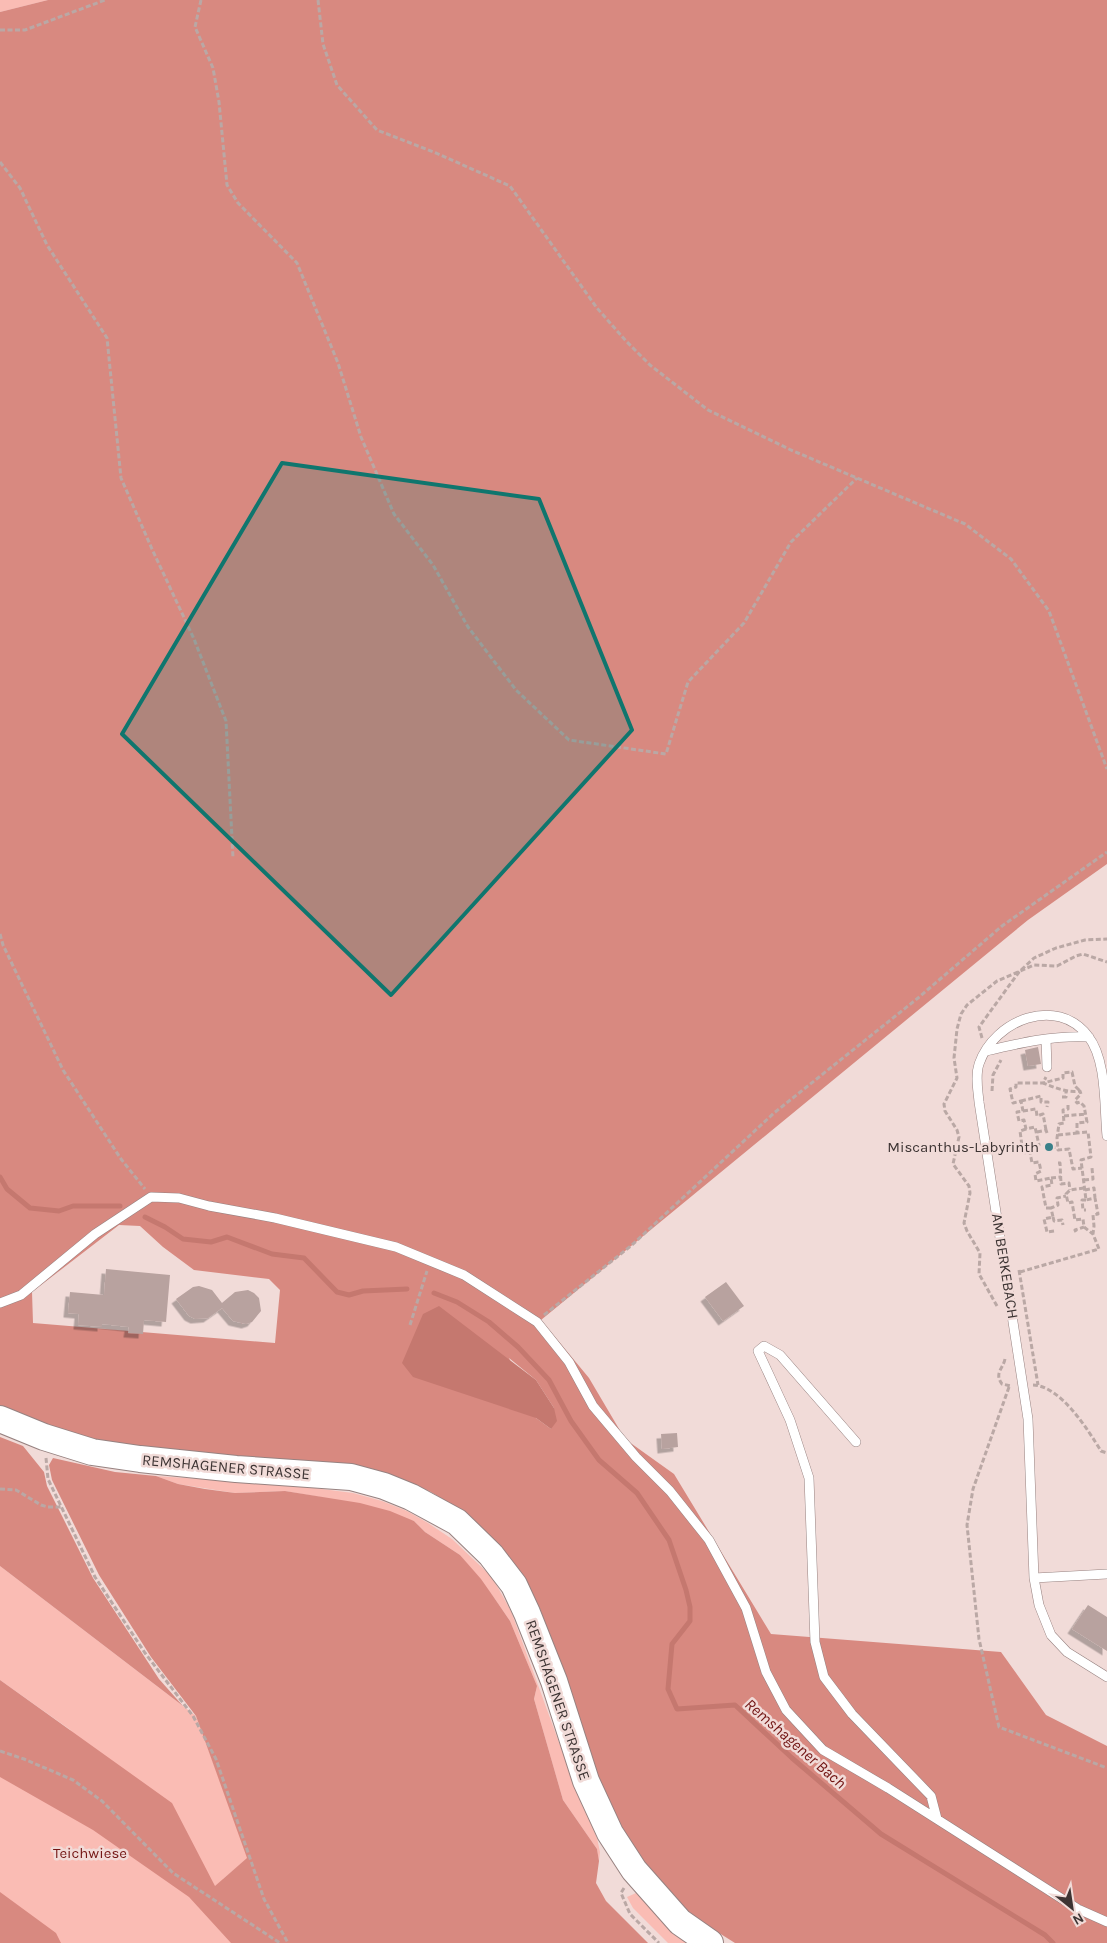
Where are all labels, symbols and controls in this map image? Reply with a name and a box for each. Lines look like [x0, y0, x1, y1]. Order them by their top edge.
place label: Miscanthus-Labyrinth [887, 1138, 1039, 1156]
marker: Miscanthus-Labyrinth [1043, 1141, 1055, 1153]
street label: AM BERKEBACH [988, 1212, 1022, 1320]
street label: REMSHAGENER STRASSE [141, 1451, 311, 1483]
street label: REMSHAGENER STRASSE [522, 1617, 594, 1783]
water label: Remshagener Bach [741, 1694, 850, 1792]
park label: Teichwiese [53, 1844, 127, 1862]
north arrow [1047, 1883, 1097, 1933]
text: N [1070, 1909, 1087, 1929]

